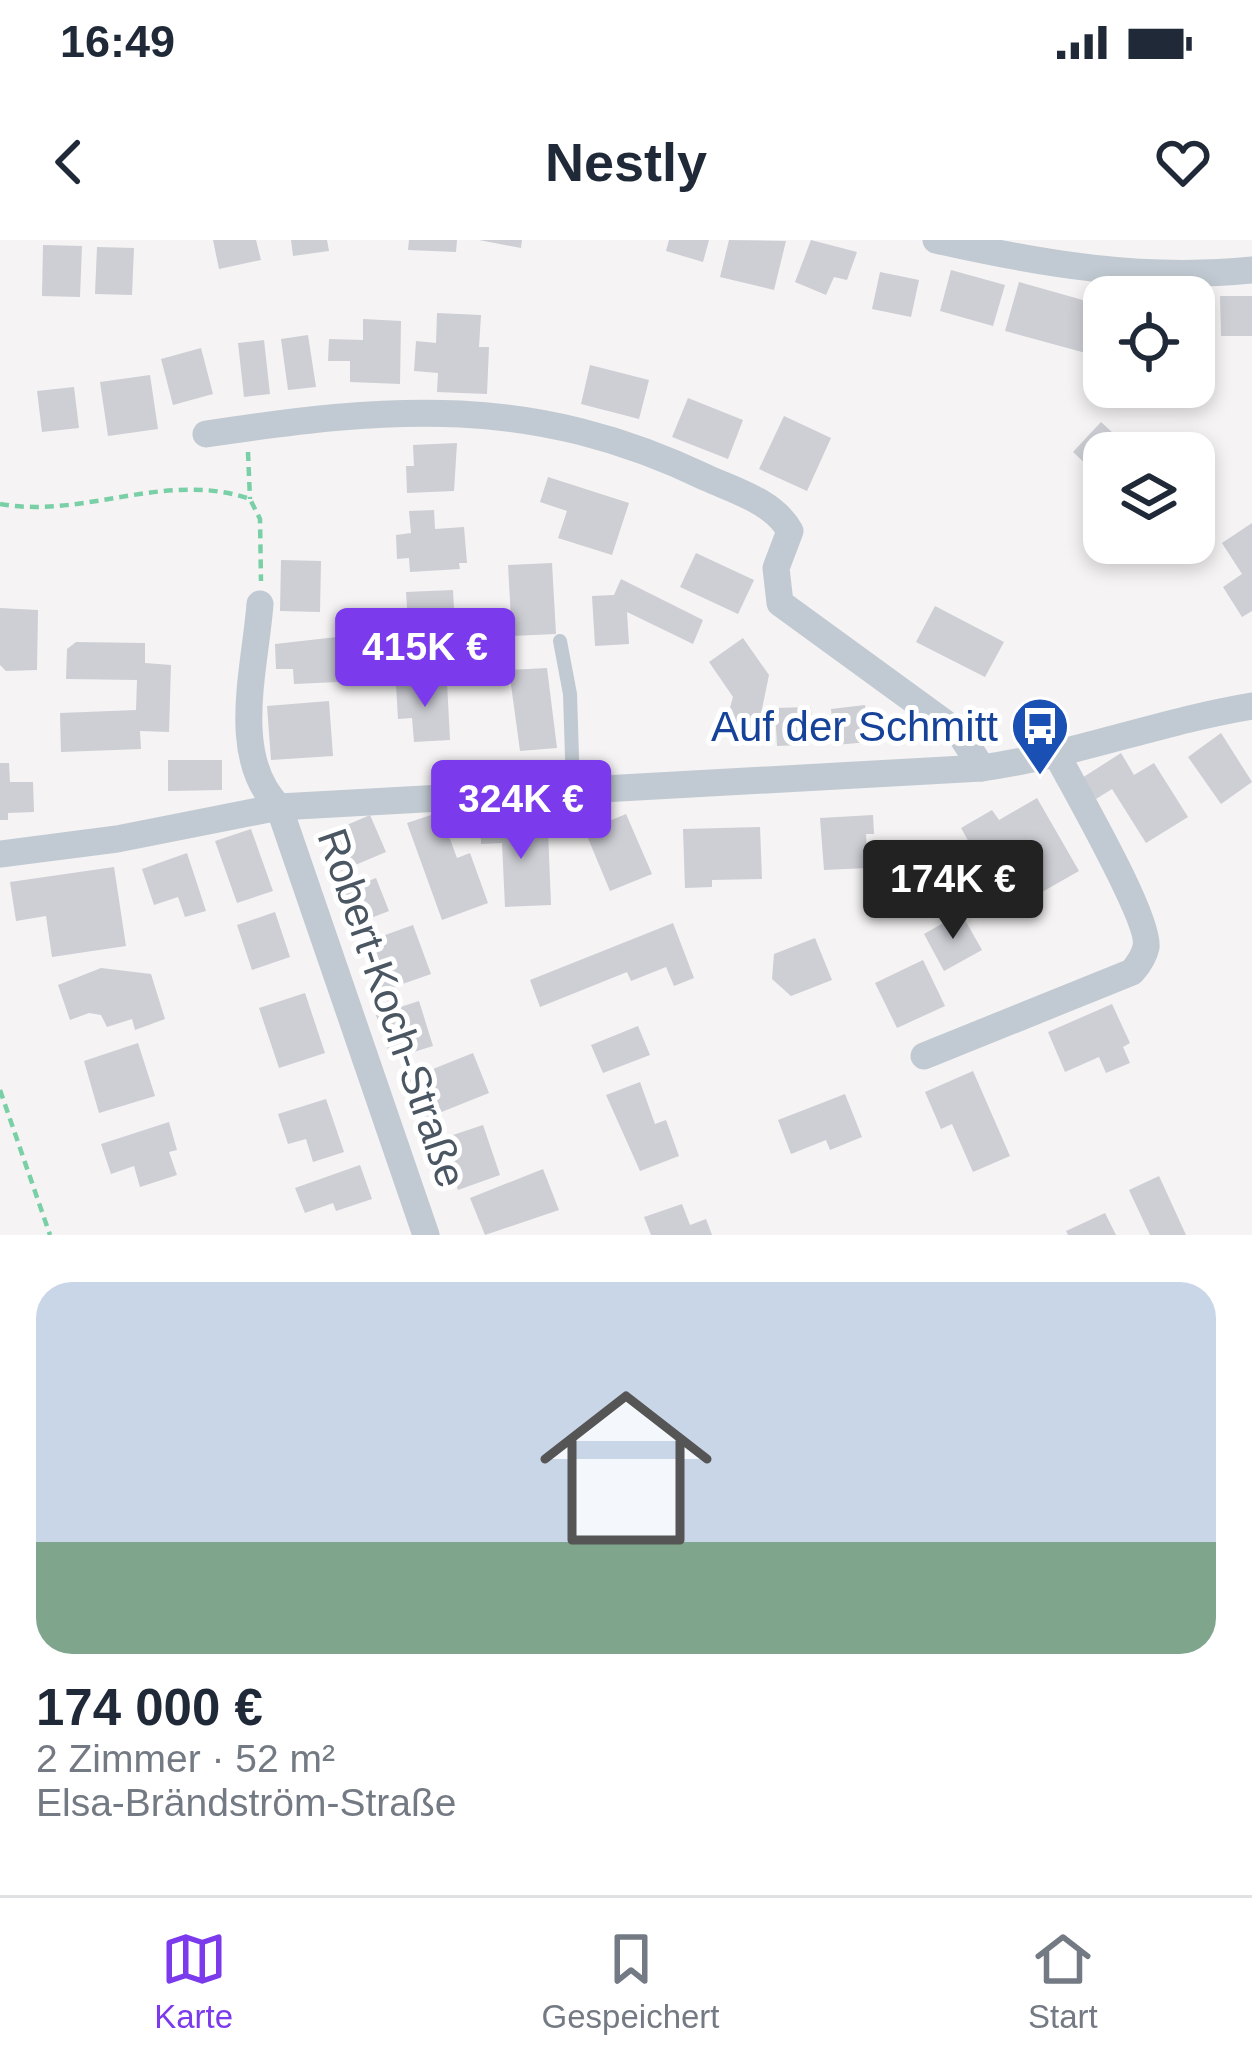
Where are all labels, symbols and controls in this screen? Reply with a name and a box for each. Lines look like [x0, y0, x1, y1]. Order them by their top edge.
text: 16:49 [60, 16, 175, 67]
icon: back [36, 129, 102, 195]
icon: heart [1150, 129, 1216, 195]
text: Nestly [545, 132, 707, 192]
map controls [1083, 276, 1215, 564]
button: locate [1083, 276, 1215, 408]
button: layers [1083, 432, 1215, 564]
pin: 415K € [327, 608, 523, 710]
text: 415K € [362, 625, 488, 668]
bus stop icon: Auf der Schmitt [1009, 695, 1071, 777]
place label: Auf der Schmitt [711, 703, 998, 750]
pin: 324K € [423, 760, 619, 862]
text: 324K € [458, 777, 584, 820]
street label: Robert-Koch-Straße [309, 823, 475, 1193]
pin: 174K € [855, 840, 1051, 942]
text: 174K € [890, 857, 1016, 900]
icon: home [518, 1360, 734, 1576]
text: 174 000 € [36, 1679, 263, 1736]
text: 2 Zimmer · 52 m² [36, 1737, 335, 1780]
text: Elsa-Brändström-Straße [36, 1781, 456, 1824]
tab: Karte [154, 1926, 233, 2036]
tab: Gespeichert [542, 1926, 720, 2036]
tab: Start [1028, 1926, 1098, 2036]

